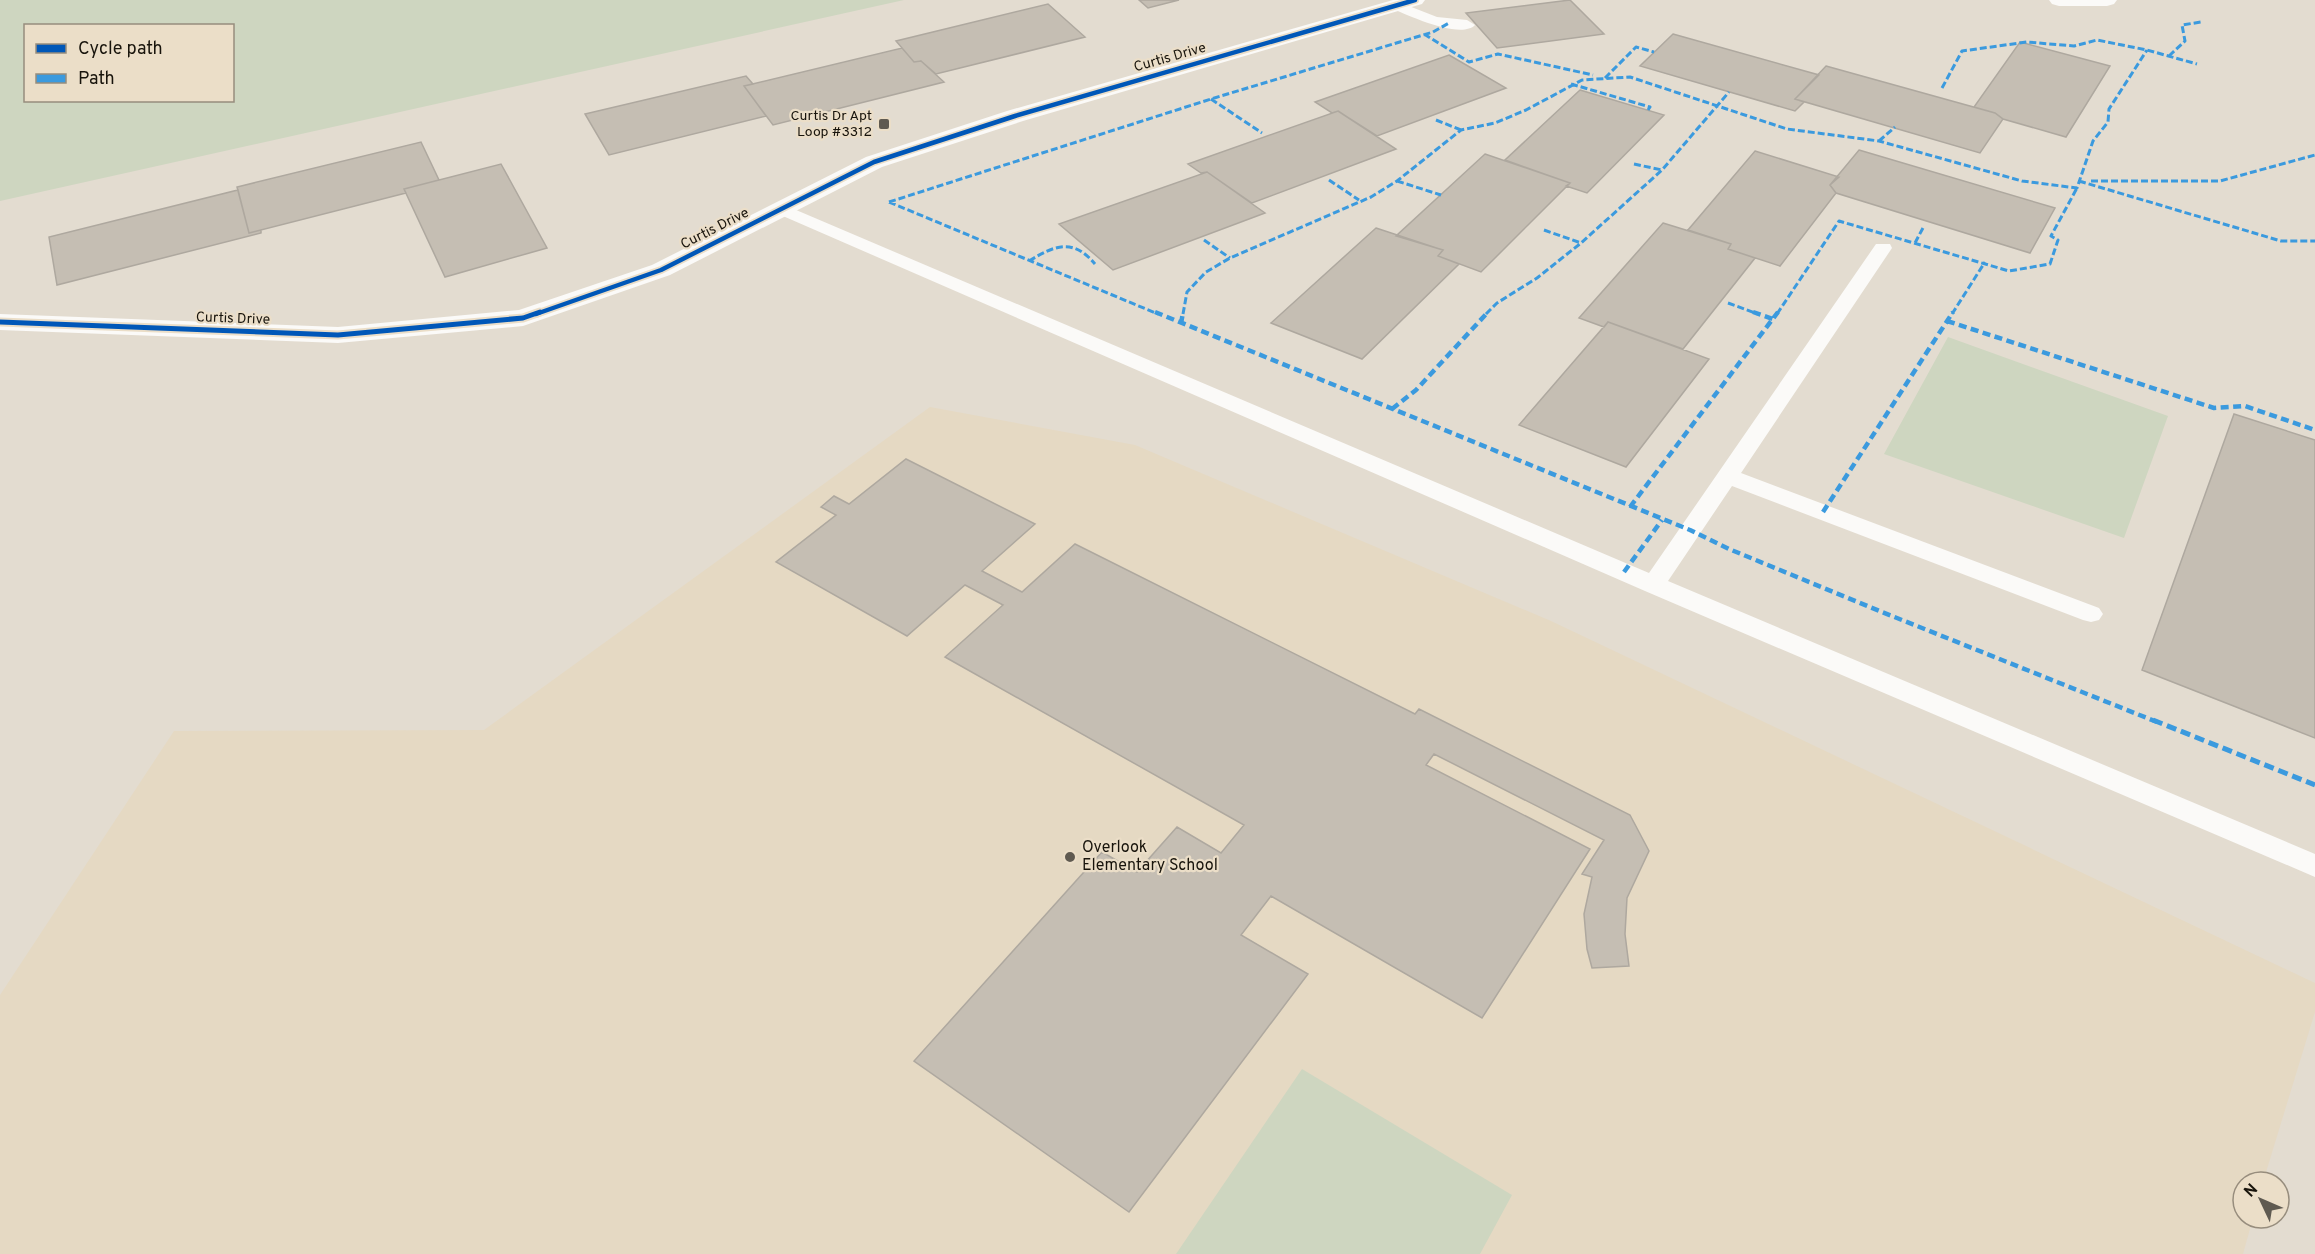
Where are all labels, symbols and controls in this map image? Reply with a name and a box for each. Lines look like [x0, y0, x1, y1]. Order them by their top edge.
legend [24, 24, 234, 102]
text: Cycle path [78, 38, 163, 61]
street label: Curtis Drive [1132, 40, 1208, 76]
text: Path [78, 68, 115, 91]
place label: Curtis Dr Apt Loop #3312 [791, 108, 872, 141]
marker: Curtis Dr Apt Loop #3312 [877, 117, 891, 131]
street label: Curtis Drive [678, 205, 752, 253]
street label: Curtis Drive [196, 309, 270, 329]
place label: Overlook Elementary School [1082, 838, 1218, 876]
marker: Overlook Elementary School [1063, 850, 1077, 864]
north arrow [2231, 1170, 2291, 1230]
text: N [2240, 1180, 2263, 1202]

